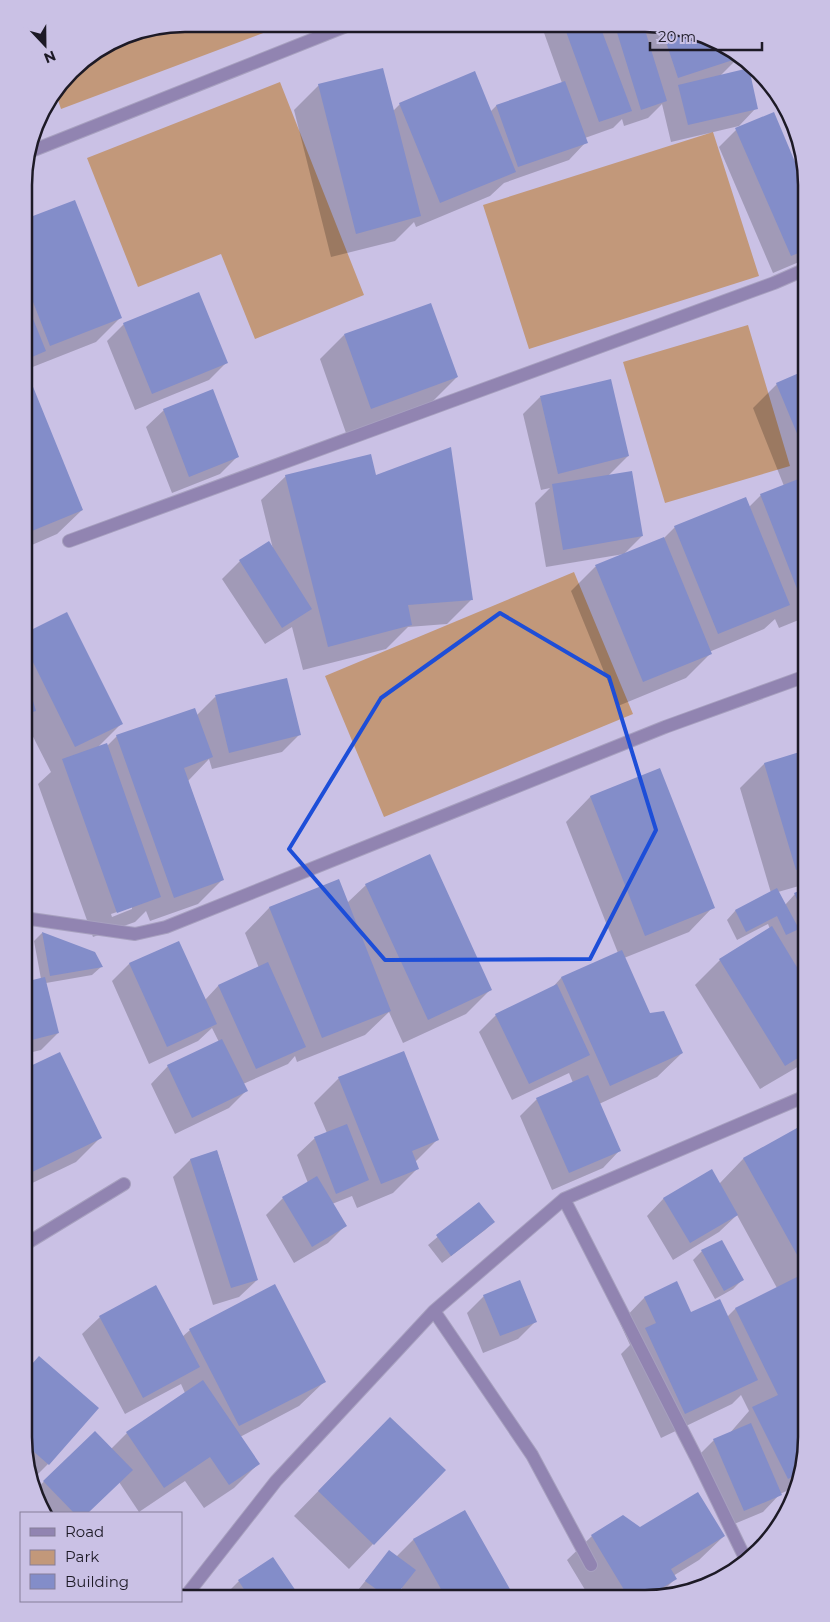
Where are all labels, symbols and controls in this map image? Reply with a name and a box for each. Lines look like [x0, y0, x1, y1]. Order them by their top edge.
north arrow [20, 20, 70, 70]
scale bar [650, 20, 762, 52]
text: 20 m [658, 27, 696, 46]
text: N [41, 47, 58, 68]
legend [20, 1512, 182, 1602]
text: Road [65, 1522, 104, 1541]
text: Park [65, 1547, 99, 1566]
text: Building [65, 1572, 129, 1591]

